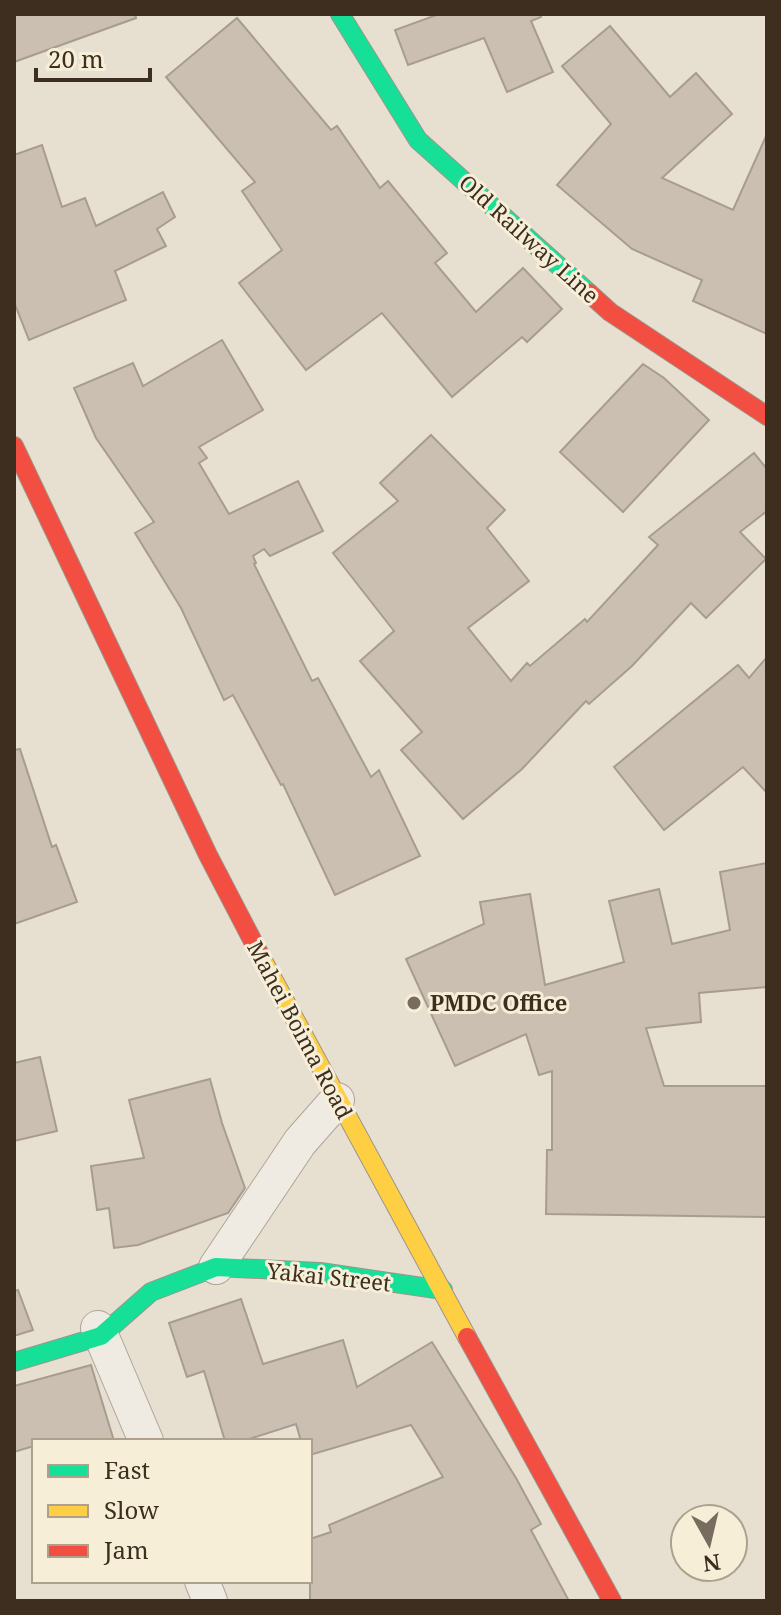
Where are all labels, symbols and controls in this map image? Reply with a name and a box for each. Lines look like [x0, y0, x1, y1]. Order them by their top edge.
scale bar [36, 32, 150, 82]
text: 20 m [48, 42, 104, 75]
street label: Old Railway Line [453, 167, 606, 309]
street label: Mahei Boima Road [241, 935, 361, 1124]
place label: PMDC Office [430, 987, 567, 1017]
marker: PMDC Office [405, 994, 423, 1012]
street label: Yakai Street [265, 1254, 393, 1297]
legend [32, 1439, 312, 1583]
text: Fast [104, 1453, 150, 1486]
text: Slow [104, 1493, 159, 1526]
north arrow [669, 1503, 749, 1583]
text: Jam [103, 1533, 149, 1566]
text: N [701, 1548, 723, 1580]

